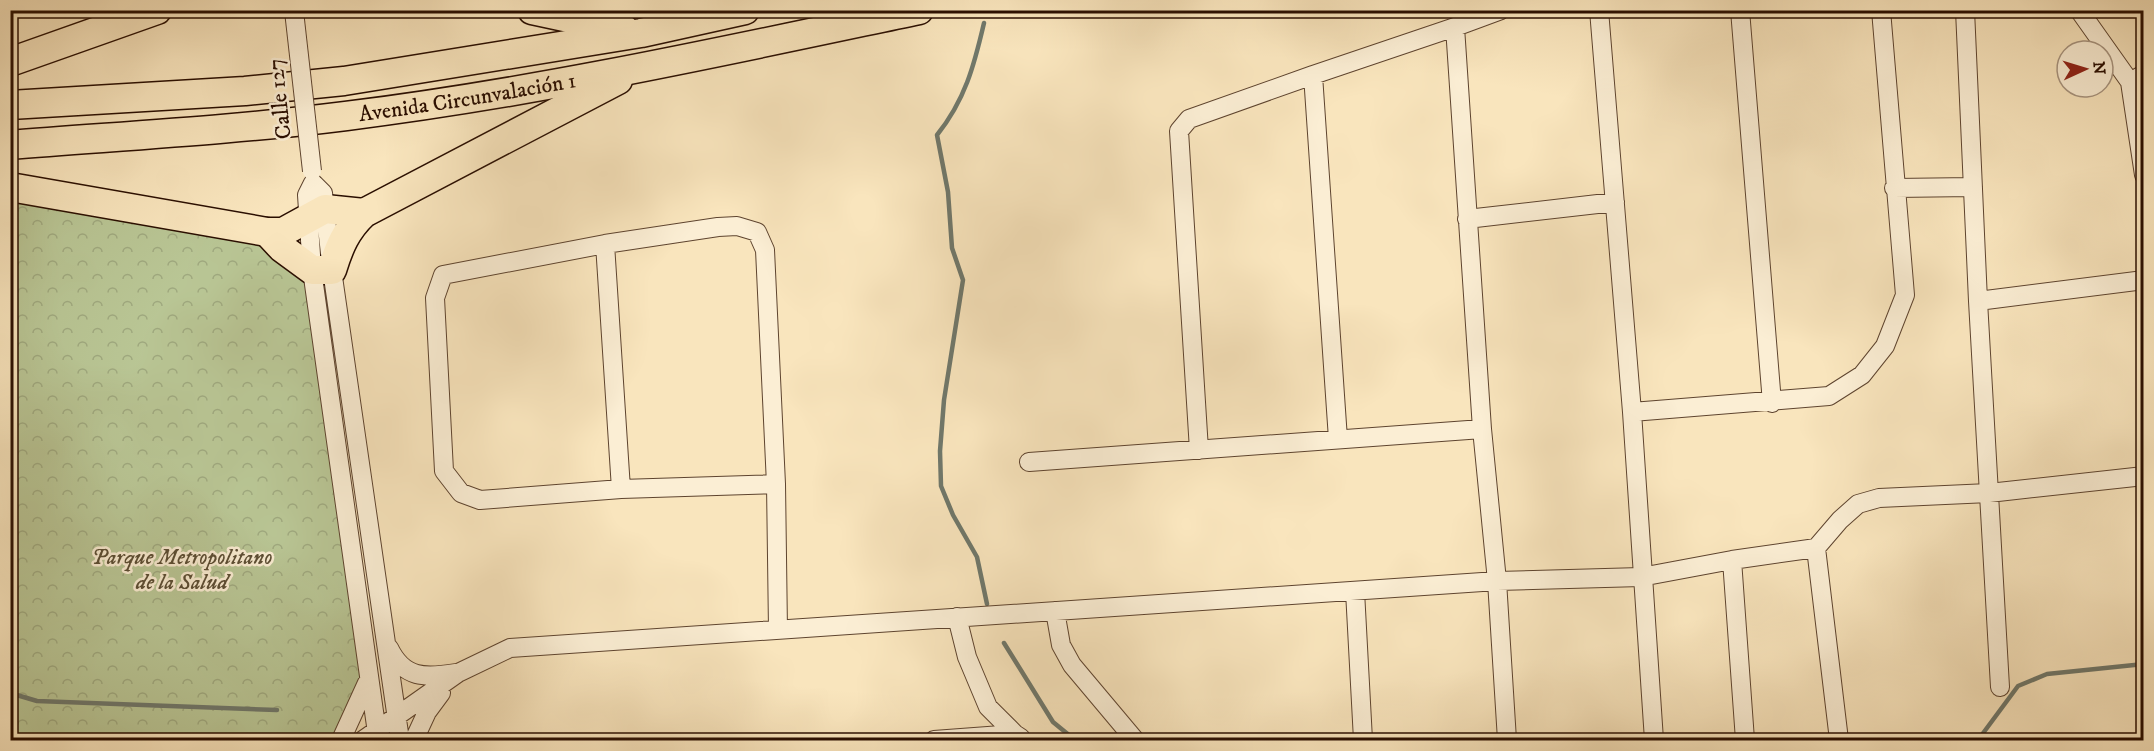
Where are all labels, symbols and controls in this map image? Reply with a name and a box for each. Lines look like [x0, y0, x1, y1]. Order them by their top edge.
north arrow [2055, 39, 2115, 99]
street label: Calle 127 [262, 57, 298, 141]
text: N [2089, 61, 2109, 75]
street label: Avenida Circunvalación 1 [357, 67, 578, 128]
park label: Parque Metropolitano de la Salud [92, 544, 272, 596]

